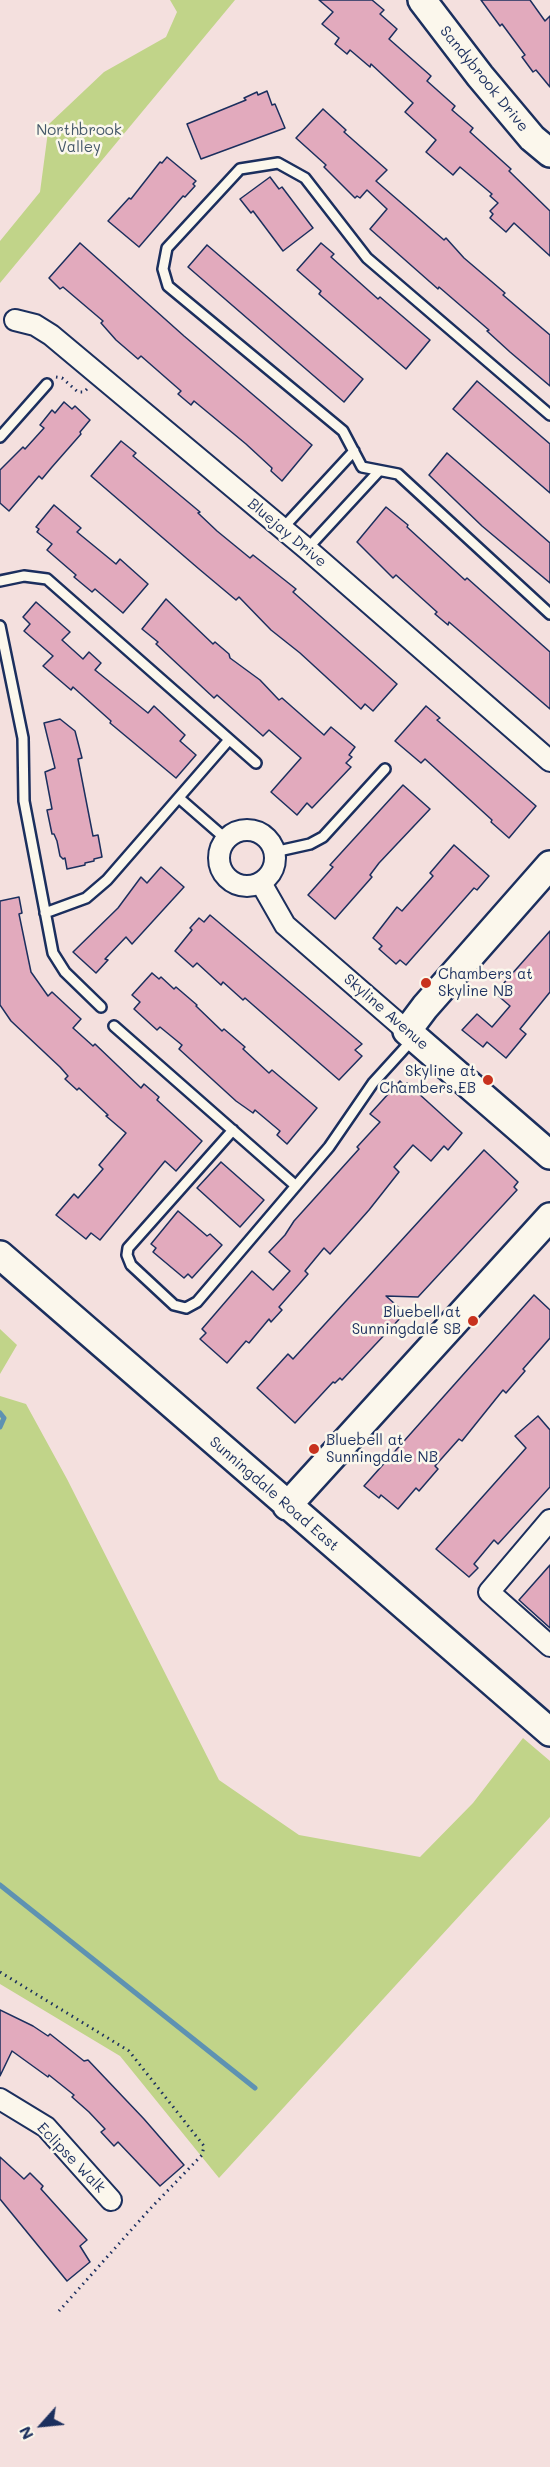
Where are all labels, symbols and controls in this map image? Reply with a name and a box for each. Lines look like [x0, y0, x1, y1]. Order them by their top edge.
street label: Sandybrook Drive [436, 23, 532, 135]
park label: Northbrook Valley [36, 121, 122, 156]
street label: Bluejay Drive [244, 495, 330, 571]
place label: Chambers at Skyline NB [438, 965, 533, 1000]
street label: Skyline Avenue [340, 970, 432, 1054]
marker: Chambers at Skyline NB [419, 976, 433, 990]
place label: Skyline at Chambers EB [379, 1062, 476, 1097]
marker: Skyline at Chambers EB [481, 1073, 495, 1087]
place label: Bluebell at Sunningdale SB [352, 1303, 461, 1338]
marker: Bluebell at Sunningdale SB [466, 1314, 480, 1328]
place label: Bluebell at Sunningdale NB [326, 1431, 438, 1466]
street label: Sunningdale Road East [206, 1433, 342, 1555]
marker: Bluebell at Sunningdale NB [307, 1442, 321, 1456]
street label: Eclipse Walk [33, 2119, 109, 2197]
north arrow [12, 2395, 72, 2455]
text: N [13, 2423, 38, 2444]

